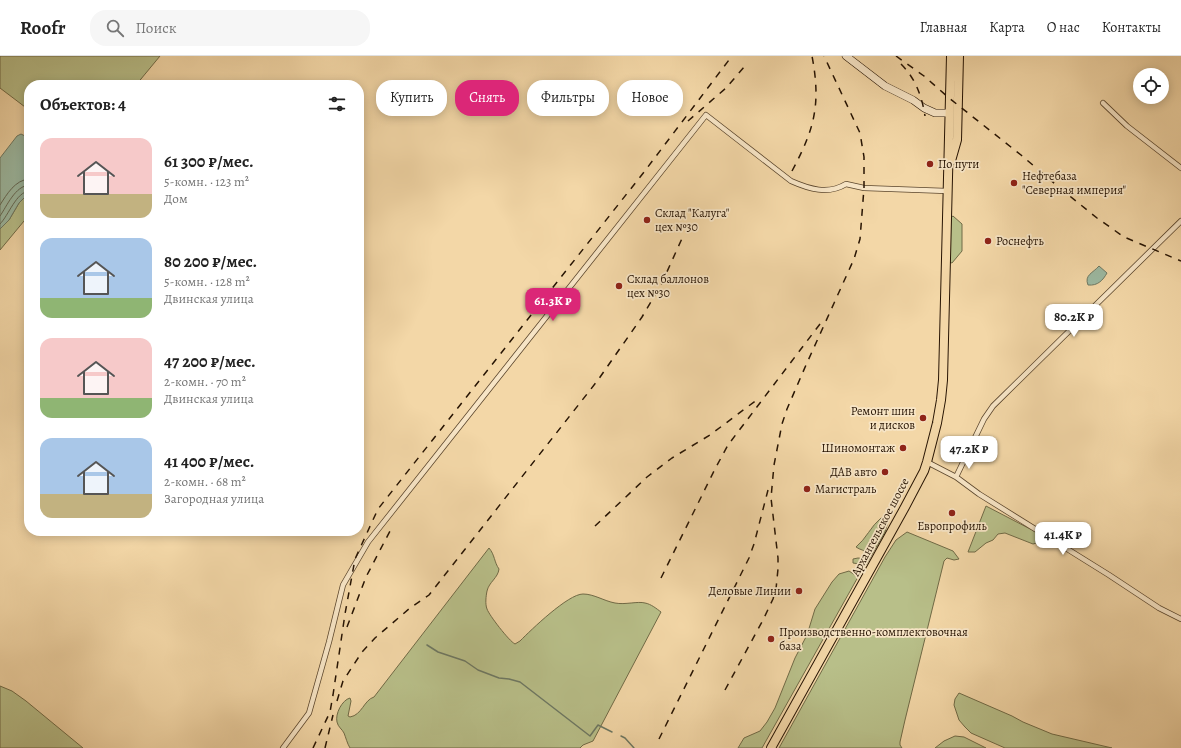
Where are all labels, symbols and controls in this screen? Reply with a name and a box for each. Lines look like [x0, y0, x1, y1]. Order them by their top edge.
search box [90, 10, 370, 46]
text: Roofr [20, 15, 66, 41]
icon: search [104, 17, 126, 39]
text: Поиск [136, 18, 177, 38]
text: Главная [920, 18, 967, 37]
text: Карта [989, 18, 1025, 37]
text: О нас [1047, 18, 1080, 37]
text: Контакты [1102, 18, 1161, 37]
map controls [1133, 68, 1169, 104]
button: locate [1133, 68, 1169, 104]
chip: Купить [376, 80, 447, 116]
chip: Снять [455, 80, 519, 116]
chip: Фильтры [527, 80, 609, 116]
chip: Новое [617, 80, 683, 116]
text: Объектов: 4 [40, 93, 126, 116]
icon: filters [326, 93, 348, 115]
text: 61 300 ₽/мес. [164, 150, 254, 173]
icon: home [72, 154, 120, 202]
place label: По пути [938, 156, 979, 172]
marker: По пути [925, 159, 935, 169]
place label: Нефтебаза "Северная империя" [1022, 168, 1126, 198]
text: 5-комн. · 123 m² [164, 173, 249, 190]
marker: Нефтебаза "Северная империя" [1009, 178, 1019, 188]
text: Дом [164, 190, 188, 207]
place label: Склад "Калуга" цех №30 [655, 205, 730, 235]
marker: Склад "Калуга" цех №30 [642, 215, 652, 225]
place label: Роснефть [996, 233, 1044, 249]
marker: Роснефть [983, 236, 993, 246]
text: 80 200 ₽/мес. [164, 250, 257, 273]
icon: home [72, 254, 120, 302]
place label: Склад баллонов цех №30 [627, 271, 709, 301]
text: 5-комн. · 128 m² [164, 273, 250, 290]
marker: Склад баллонов цех №30 [614, 281, 624, 291]
pin: 61.3K ₽ [516, 288, 590, 322]
text: Двинская улица [164, 290, 254, 307]
text: 61.3K ₽ [534, 292, 572, 309]
pin: 80.2K ₽ [1037, 304, 1111, 338]
text: 80.2K ₽ [1054, 308, 1094, 325]
text: 47 200 ₽/мес. [164, 350, 256, 373]
icon: home [72, 354, 120, 402]
text: 2-комн. · 70 m² [164, 373, 246, 390]
text: Двинская улица [164, 390, 254, 407]
place label: Ремонт шин и дисков [851, 403, 915, 433]
marker: Ремонт шин и дисков [918, 413, 928, 423]
pin: 47.2K ₽ [932, 436, 1006, 470]
place label: Шиномонтаж [821, 440, 895, 456]
text: 47.2K ₽ [950, 440, 988, 457]
marker: Шиномонтаж [898, 443, 908, 453]
text: 41 400 ₽/мес. [164, 450, 254, 473]
icon: home [72, 454, 120, 502]
place label: ДАВ авто [830, 464, 877, 480]
marker: ДАВ авто [880, 467, 890, 477]
text: 2-комн. · 68 m² [164, 473, 246, 490]
street label: Архангельское шоссе [847, 475, 913, 580]
place label: Магистраль [815, 481, 877, 497]
marker: Магистраль [802, 484, 812, 494]
text: Загородная улица [164, 490, 264, 507]
marker: Европрофиль [947, 508, 957, 518]
place label: Европрофиль [917, 518, 988, 534]
pin: 41.4K ₽ [1026, 522, 1100, 556]
text: 41.4K ₽ [1044, 526, 1082, 543]
place label: Деловые Линии [708, 583, 791, 599]
marker: Деловые Линии [794, 586, 804, 596]
place label: Производственно-комплектовочная база [779, 624, 968, 654]
marker: Производственно-комплектовочная база [766, 634, 776, 644]

